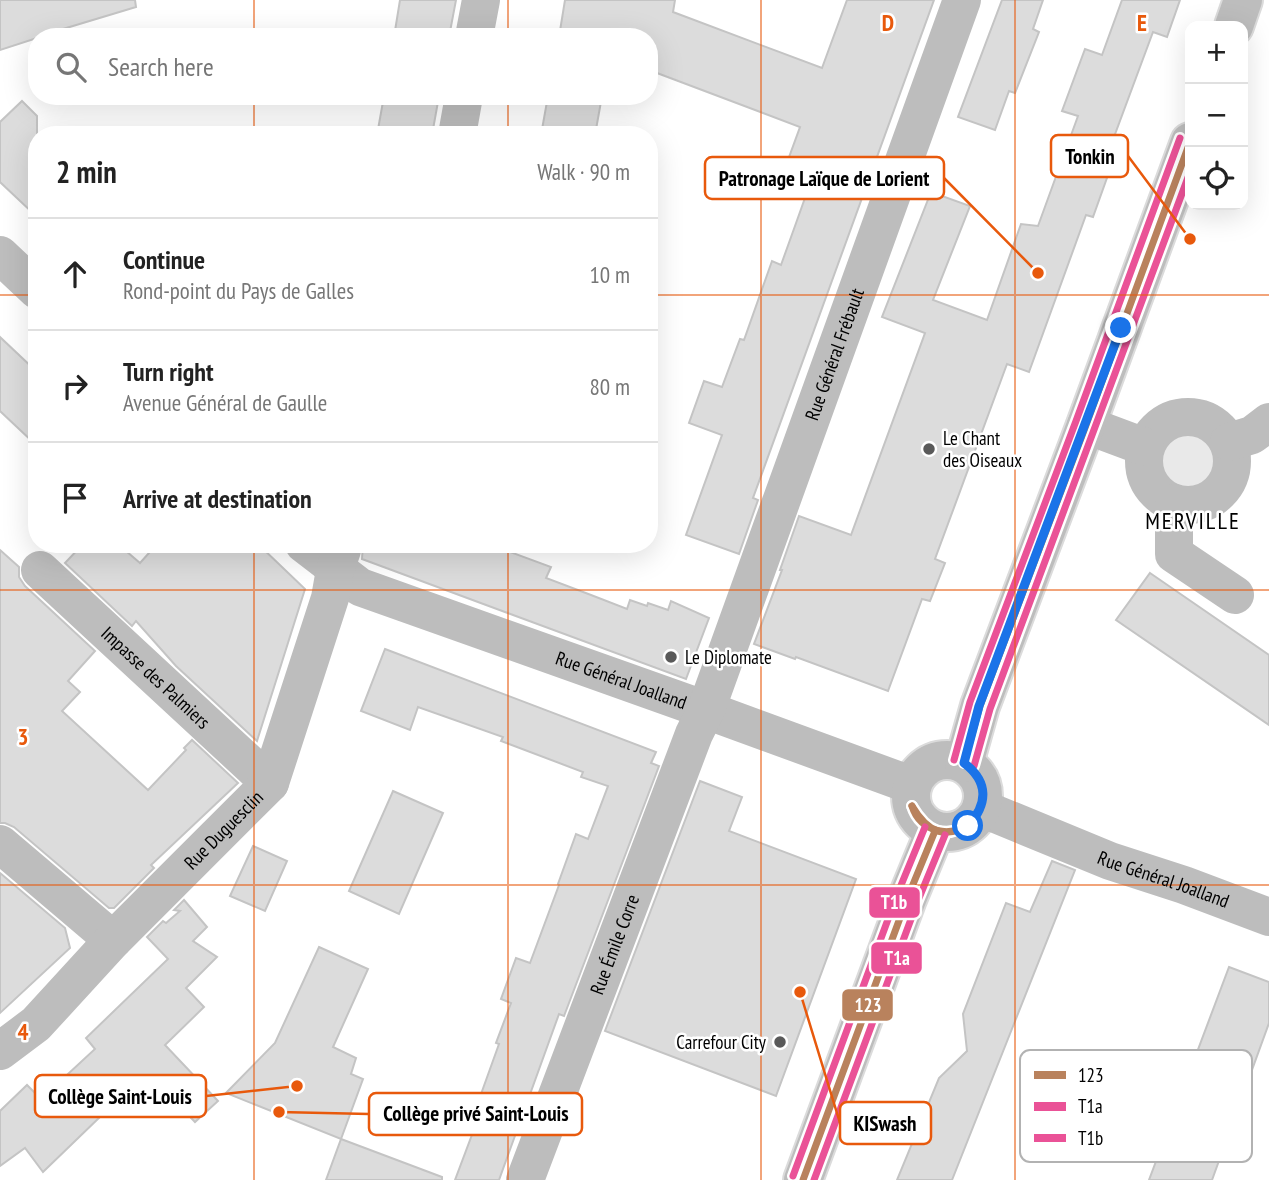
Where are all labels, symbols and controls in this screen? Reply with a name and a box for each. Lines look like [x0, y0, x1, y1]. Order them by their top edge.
text: D [882, 8, 894, 37]
text: E [1137, 8, 1147, 37]
map controls [1185, 21, 1248, 210]
button: + [1185, 21, 1248, 84]
search box [28, 28, 658, 105]
icon: search [52, 48, 90, 86]
text: Search here [108, 50, 214, 83]
button: − [1185, 84, 1248, 147]
callout: Tonkin [1051, 135, 1128, 177]
text: Tonkin [1065, 143, 1115, 170]
button: locate [1185, 147, 1248, 210]
text: 2 min [56, 152, 117, 191]
text: Walk · 90 m [537, 157, 630, 186]
callout: Patronage Laïque de Lorient [705, 157, 944, 199]
text: Patronage Laïque de Lorient [719, 165, 929, 192]
text: Continue [123, 243, 205, 276]
icon: ahead [56, 255, 94, 293]
text: 10 m [589, 260, 630, 289]
text: Rond-point du Pays de Galles [123, 276, 354, 305]
street label: Rue Général Frébault [799, 284, 869, 424]
route end [1105, 312, 1136, 343]
text: Turn right [123, 355, 214, 388]
icon: right [56, 367, 94, 405]
text: 80 m [589, 372, 630, 401]
text: Avenue Général de Gaulle [123, 388, 327, 417]
place label: Le Chant des Oiseaux [943, 426, 1022, 472]
marker: Le Chant des Oiseaux [921, 441, 937, 457]
icon: arrive [56, 479, 94, 517]
text: Arrive at destination [123, 482, 312, 515]
district label: MERVILLE [1145, 506, 1241, 535]
street label: Impasse des Palmiers [96, 621, 215, 734]
place label: Le Diplomate [685, 645, 772, 669]
street label: Rue Général Joalland [553, 646, 690, 714]
marker: Le Diplomate [663, 649, 679, 665]
text: 3 [18, 722, 29, 751]
street label: Rue Duguesclin [179, 785, 268, 874]
route start [952, 810, 983, 841]
street label: Rue Général Joalland [1094, 845, 1233, 913]
line badge: T1b [868, 886, 921, 919]
text: T1b [881, 890, 907, 914]
street label: Rue Émile Corre [584, 891, 644, 998]
line badge: T1a [870, 941, 923, 975]
text: T1a [884, 946, 910, 970]
line badge: 123 [841, 988, 894, 1022]
text: 123 [854, 993, 882, 1017]
text: 4 [18, 1017, 29, 1046]
place label: Carrefour City [676, 1030, 767, 1054]
marker: Carrefour City [772, 1034, 788, 1050]
legend [1020, 1050, 1252, 1162]
text: 123 [1078, 1063, 1104, 1087]
callout: Collège Saint-Louis [35, 1075, 206, 1117]
text: Collège Saint-Louis [48, 1083, 192, 1110]
callout: Collège privé Saint-Louis [369, 1093, 582, 1135]
text: T1a [1078, 1094, 1103, 1118]
text: Collège privé Saint-Louis [383, 1100, 569, 1127]
callout: KISwash [840, 1102, 931, 1144]
text: KISwash [853, 1110, 917, 1137]
text: T1b [1078, 1126, 1103, 1150]

